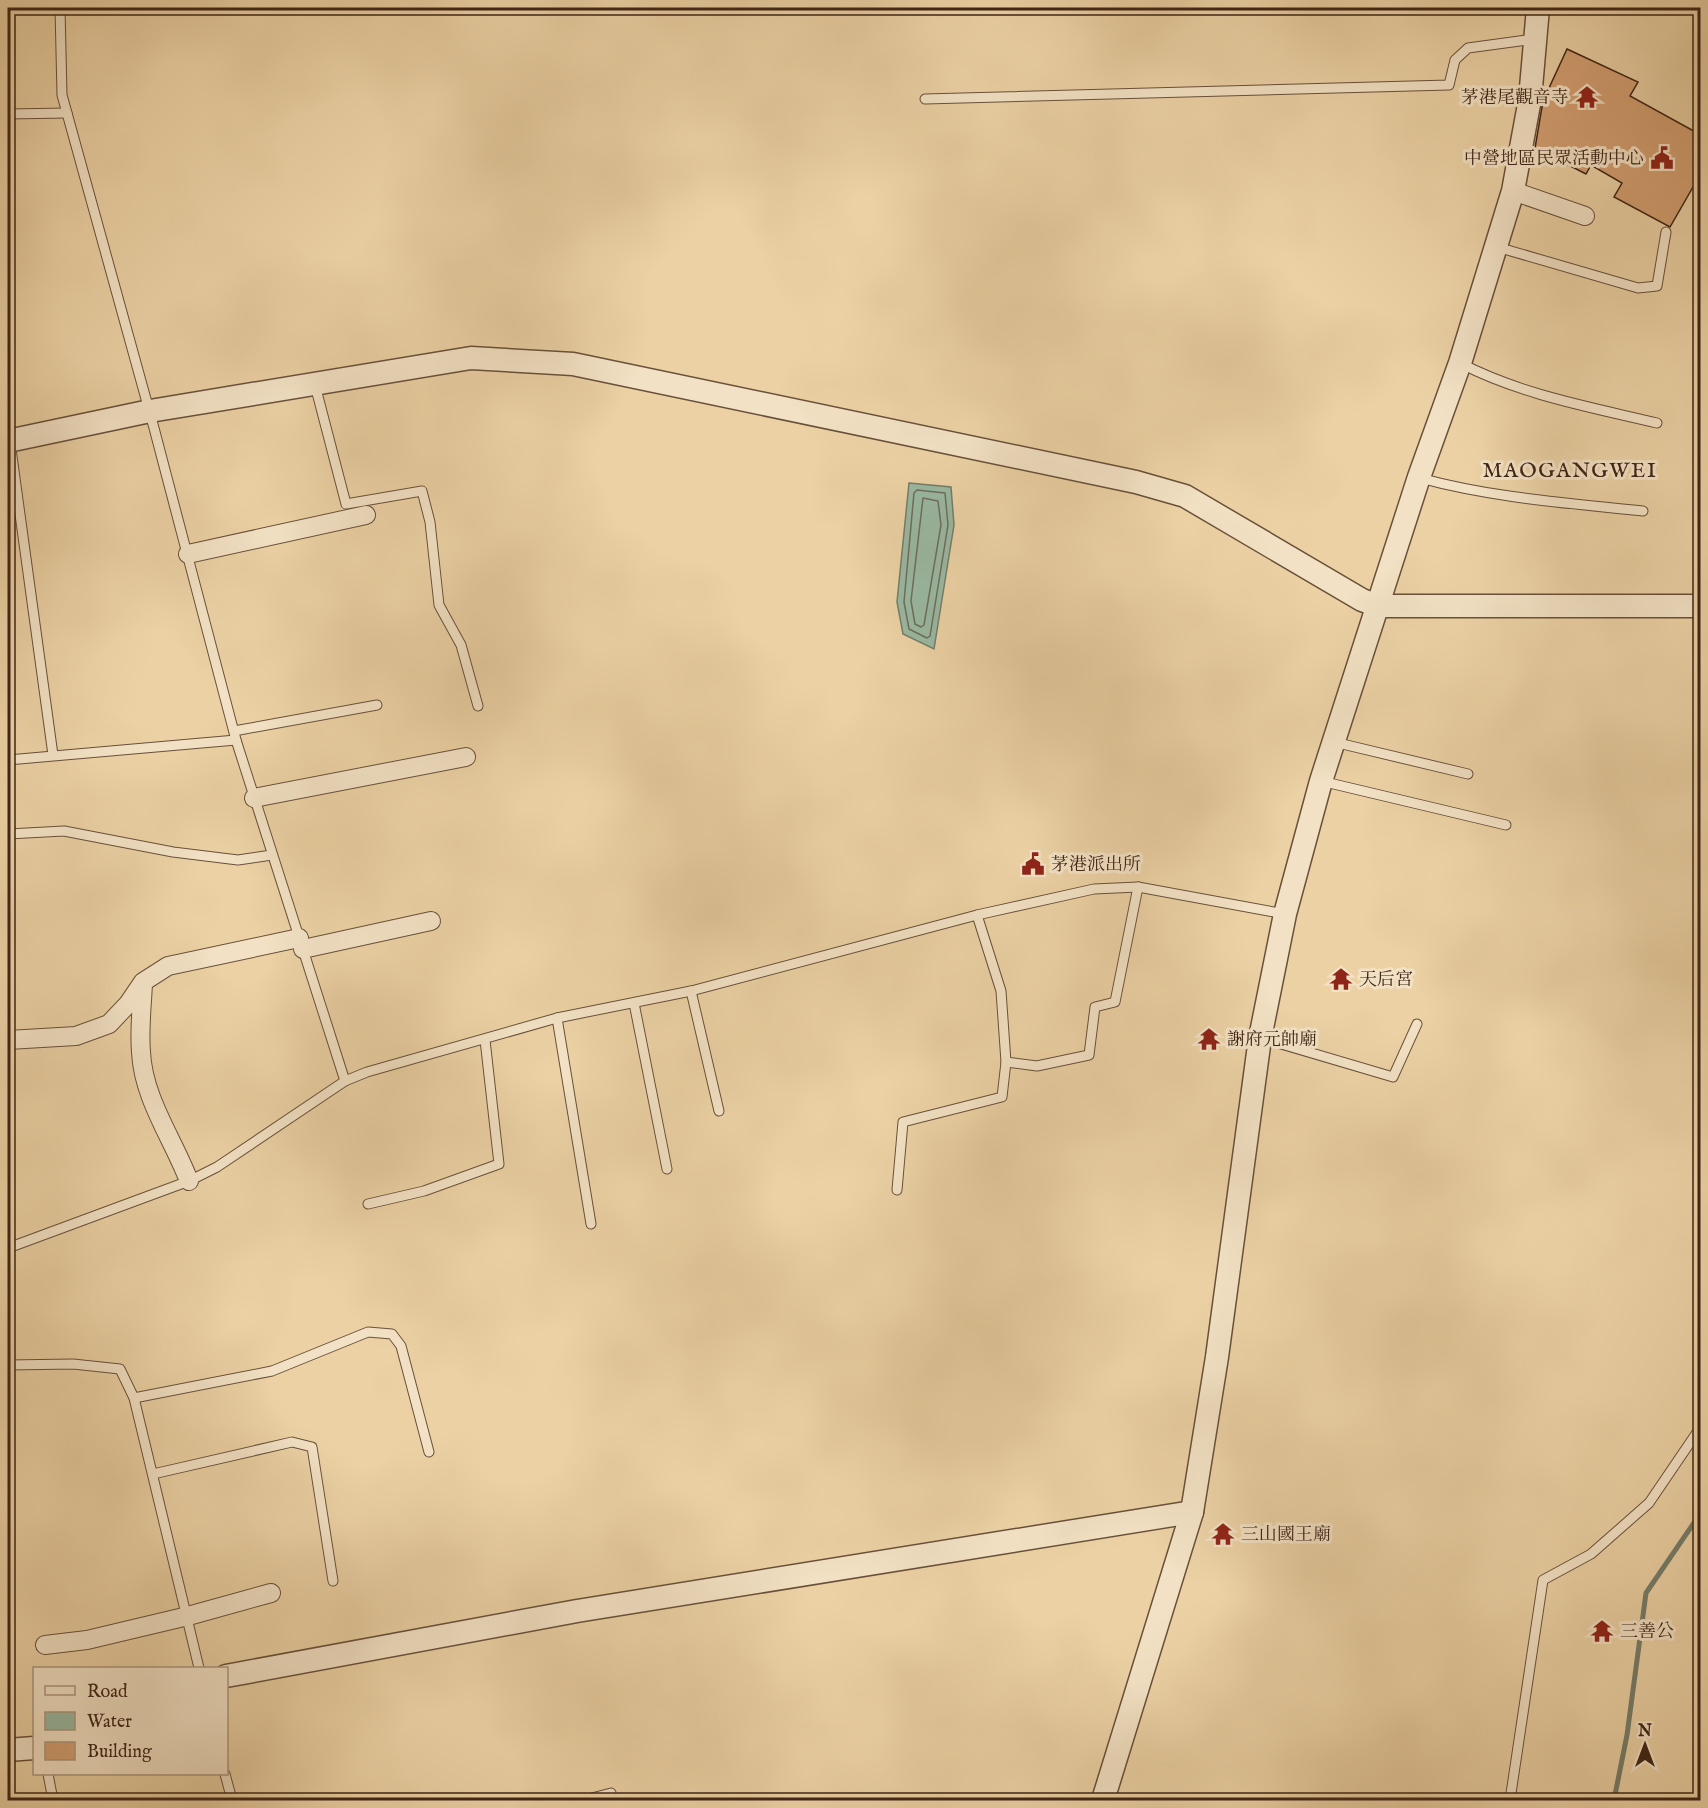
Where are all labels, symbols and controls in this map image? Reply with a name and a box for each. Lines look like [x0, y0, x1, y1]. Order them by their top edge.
temple icon: 茅港尾觀音寺 [1574, 84, 1600, 110]
place label: 茅港尾觀音寺 [1461, 87, 1569, 110]
public building icon: 中營地區民眾活動中心 [1649, 145, 1675, 171]
place label: 中營地區民眾活動中心 [1464, 148, 1644, 171]
district label: MAOGANGWEI [1483, 458, 1657, 485]
public building icon: 茅港派出所 [1020, 851, 1046, 877]
place label: 茅港派出所 [1051, 854, 1141, 877]
temple icon: 天后宮 [1328, 966, 1354, 992]
place label: 天后宮 [1359, 969, 1413, 992]
temple icon: 謝府元帥廟 [1196, 1026, 1222, 1052]
place label: 謝府元帥廟 [1227, 1029, 1317, 1052]
temple icon: 三山國王廟 [1210, 1521, 1236, 1547]
place label: 三山國王廟 [1241, 1524, 1331, 1547]
temple icon: 三善公 [1589, 1618, 1615, 1644]
place label: 三善公 [1620, 1621, 1674, 1644]
legend [33, 1667, 228, 1775]
text: Road [87, 1681, 128, 1704]
text: Water [87, 1711, 132, 1734]
north arrow [1615, 1715, 1675, 1775]
text: N [1637, 1722, 1652, 1742]
text: Building [87, 1741, 152, 1764]

